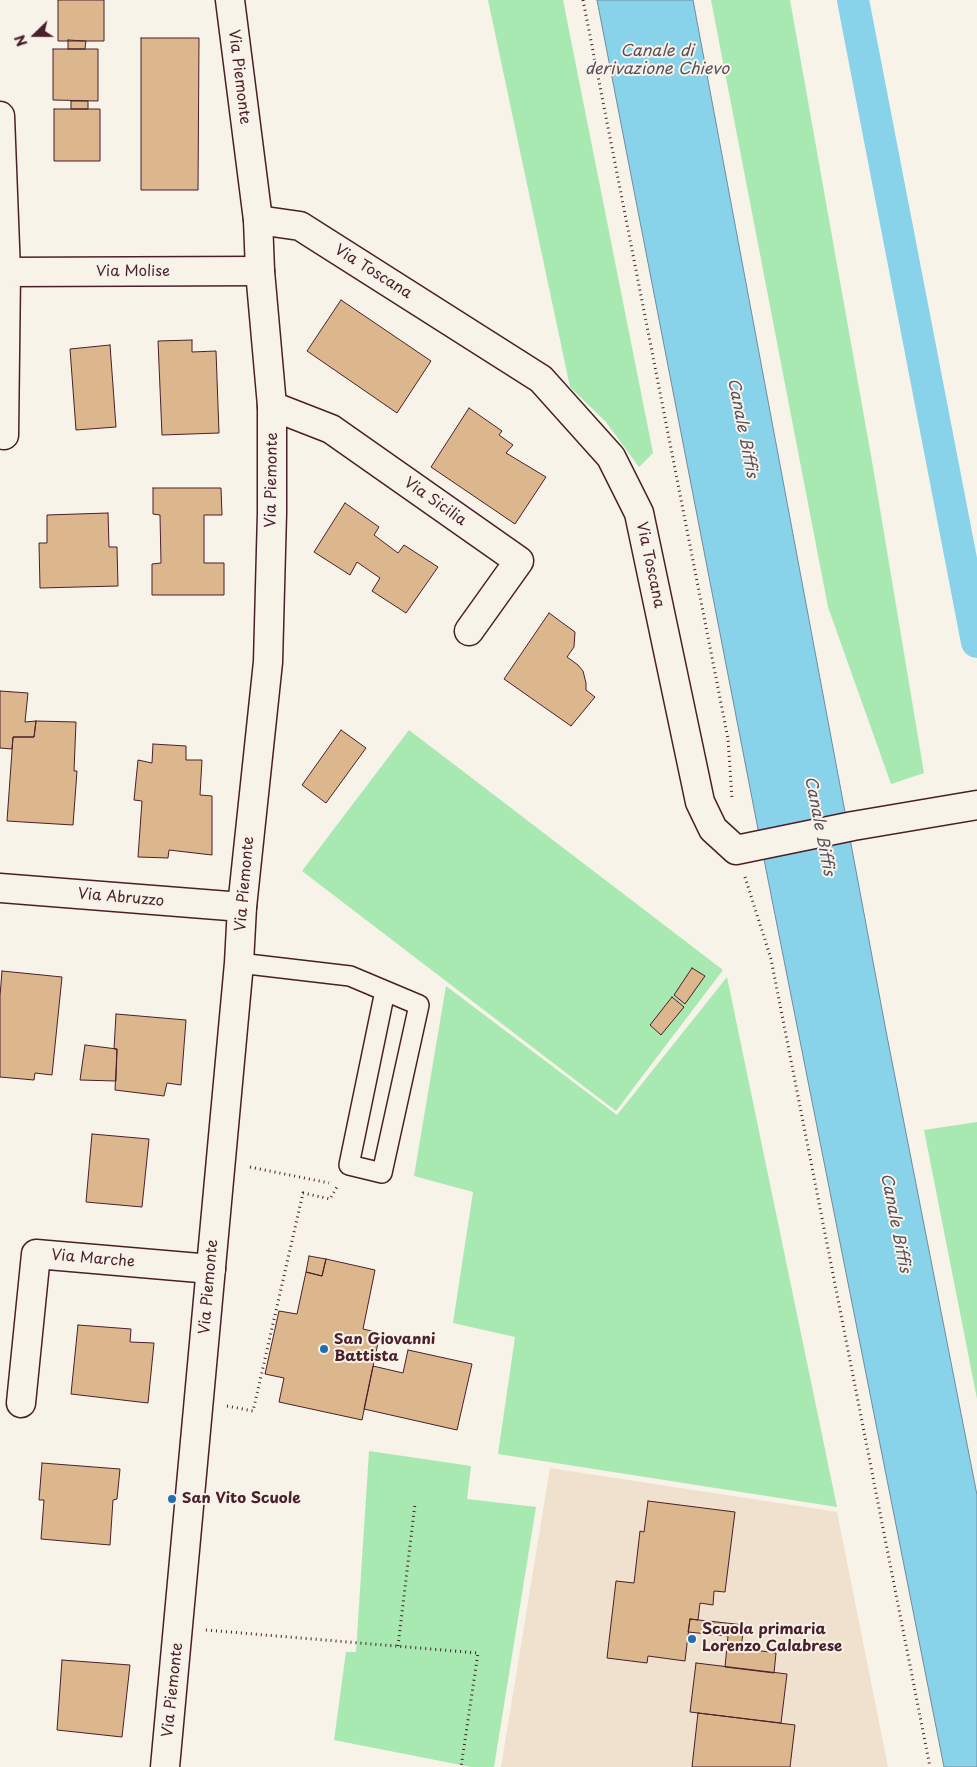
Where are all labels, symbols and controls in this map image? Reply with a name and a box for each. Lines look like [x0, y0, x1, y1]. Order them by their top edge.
north arrow [10, 10, 60, 60]
street label: Via Piemonte [224, 29, 254, 125]
text: N [9, 32, 32, 50]
water label: Canale di derivazione Chievo [585, 42, 729, 80]
street label: Via Toscana [331, 241, 415, 303]
street label: Via Molise [96, 263, 170, 281]
water label: Canale Biffis [723, 377, 761, 479]
street label: Via Piemonte [262, 432, 282, 528]
street label: Via Sicilia [400, 474, 470, 530]
street label: Via Toscana [632, 520, 668, 610]
water label: Canale Biffis [800, 775, 838, 877]
street label: Via Piemonte [232, 836, 258, 932]
street label: Via Abruzzo [77, 885, 165, 911]
water label: Canale Biffis [876, 1172, 914, 1274]
street label: Via Piemonte [196, 1239, 222, 1335]
street label: Via Marche [51, 1246, 135, 1272]
place label: San Giovanni Battista [334, 1331, 435, 1366]
marker: San Giovanni Battista [318, 1343, 330, 1355]
place label: San Vito Scuole [182, 1490, 301, 1508]
marker: San Vito Scuole [166, 1493, 178, 1505]
place label: Scuola primaria Lorenzo Calabrese [702, 1621, 842, 1656]
marker: Scuola primaria Lorenzo Calabrese [686, 1633, 698, 1645]
street label: Via Piemonte [159, 1642, 187, 1738]

